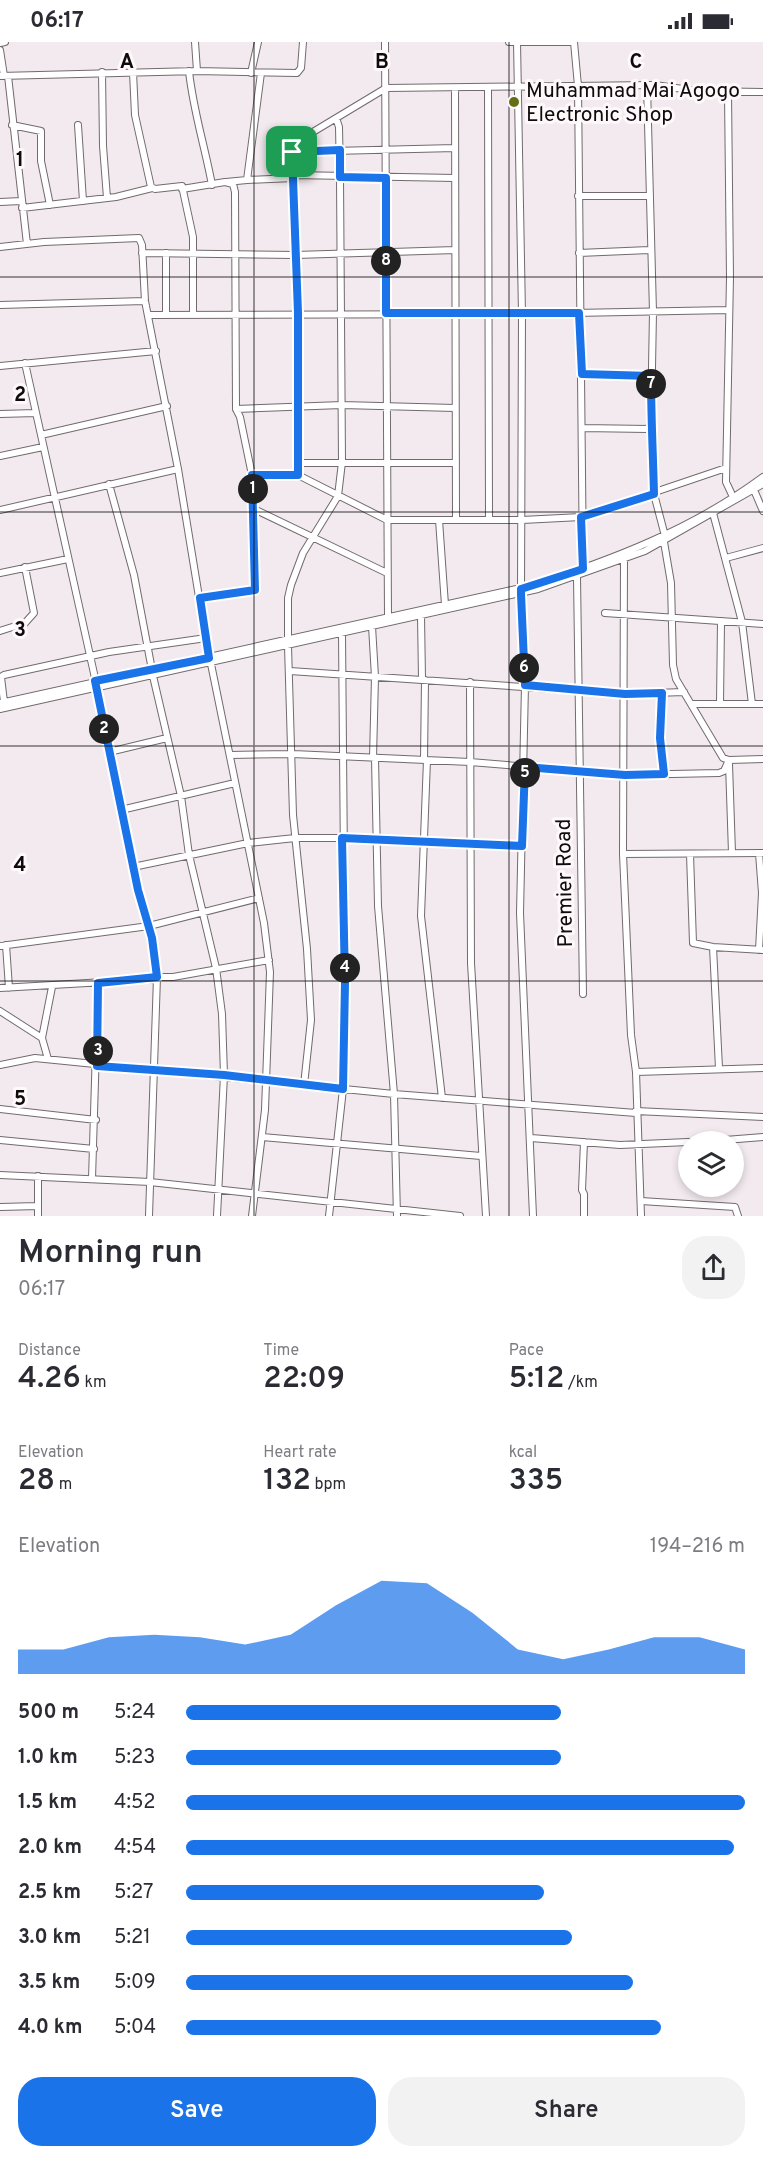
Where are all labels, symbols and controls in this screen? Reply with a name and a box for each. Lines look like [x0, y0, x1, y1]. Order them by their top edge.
text: 06:17 [30, 8, 84, 35]
text: A [120, 50, 134, 76]
text: B [375, 50, 389, 76]
text: C [630, 50, 642, 76]
place label: Muhammad Mai Agogo Electronic Shop [526, 78, 740, 129]
marker: Muhammad Mai Agogo Electronic Shop [507, 95, 521, 109]
pin [266, 126, 317, 177]
icon: arrive [275, 135, 308, 168]
text: 1 [16, 148, 24, 174]
pin: 8 [371, 246, 401, 276]
text: 8 [381, 251, 391, 271]
pin: 7 [636, 369, 666, 399]
text: 7 [647, 374, 655, 394]
text: 2 [14, 383, 26, 409]
pin: 1 [238, 474, 268, 504]
text: 1 [250, 479, 256, 499]
text: 3 [14, 618, 26, 644]
pin: 6 [509, 653, 539, 683]
text: 6 [519, 658, 529, 678]
pin: 2 [89, 714, 119, 744]
text: 2 [99, 719, 109, 739]
pin: 5 [510, 758, 540, 788]
text: 5 [520, 763, 530, 783]
street label: Premier Road [551, 818, 580, 948]
text: 4 [14, 853, 26, 879]
pin: 4 [330, 953, 360, 983]
text: 4 [340, 958, 350, 978]
pin: 3 [83, 1036, 113, 1066]
text: 3 [93, 1041, 103, 1061]
text: 5 [14, 1087, 26, 1113]
map controls [678, 1131, 744, 1197]
button: layers [678, 1131, 744, 1197]
text: Morning run [18, 1233, 203, 1275]
button: share [682, 1236, 745, 1299]
text: 06:17 [18, 1277, 65, 1303]
text: Distance [18, 1341, 81, 1361]
text: Time [263, 1341, 299, 1361]
text: Pace [509, 1341, 544, 1361]
text: 4.26 [18, 1361, 81, 1398]
text: 22:09 [263, 1361, 345, 1398]
text: 5:12 [509, 1361, 564, 1398]
text: km [81, 1373, 107, 1393]
text: /km [564, 1373, 598, 1393]
text: Elevation [18, 1443, 84, 1463]
text: Heart rate [263, 1443, 337, 1463]
text: kcal [509, 1443, 537, 1463]
text: 28 [18, 1463, 55, 1500]
text: 132 [263, 1463, 311, 1500]
text: 335 [509, 1463, 563, 1500]
text: m [55, 1475, 72, 1495]
text: bpm [311, 1475, 346, 1495]
text: Elevation [18, 1534, 100, 1560]
text: 194–216 m [650, 1534, 745, 1560]
text: 500 m [18, 1700, 79, 1726]
text: 5:24 [114, 1700, 155, 1726]
text: 1.0 km [18, 1745, 78, 1771]
text: 5:23 [114, 1745, 155, 1771]
text: 1.5 km [18, 1790, 77, 1816]
text: 4:52 [114, 1790, 155, 1816]
text: 2.0 km [18, 1835, 82, 1861]
text: 4:54 [114, 1835, 156, 1861]
text: 2.5 km [18, 1880, 81, 1906]
text: 5:27 [114, 1880, 153, 1906]
text: 3.0 km [18, 1925, 81, 1951]
text: 5:21 [114, 1925, 151, 1951]
text: 3.5 km [18, 1970, 80, 1996]
text: 5:09 [114, 1970, 156, 1996]
text: 4.0 km [18, 2015, 83, 2041]
text: 5:04 [114, 2015, 156, 2041]
button: Save [18, 2077, 376, 2146]
button: Share [388, 2077, 745, 2146]

